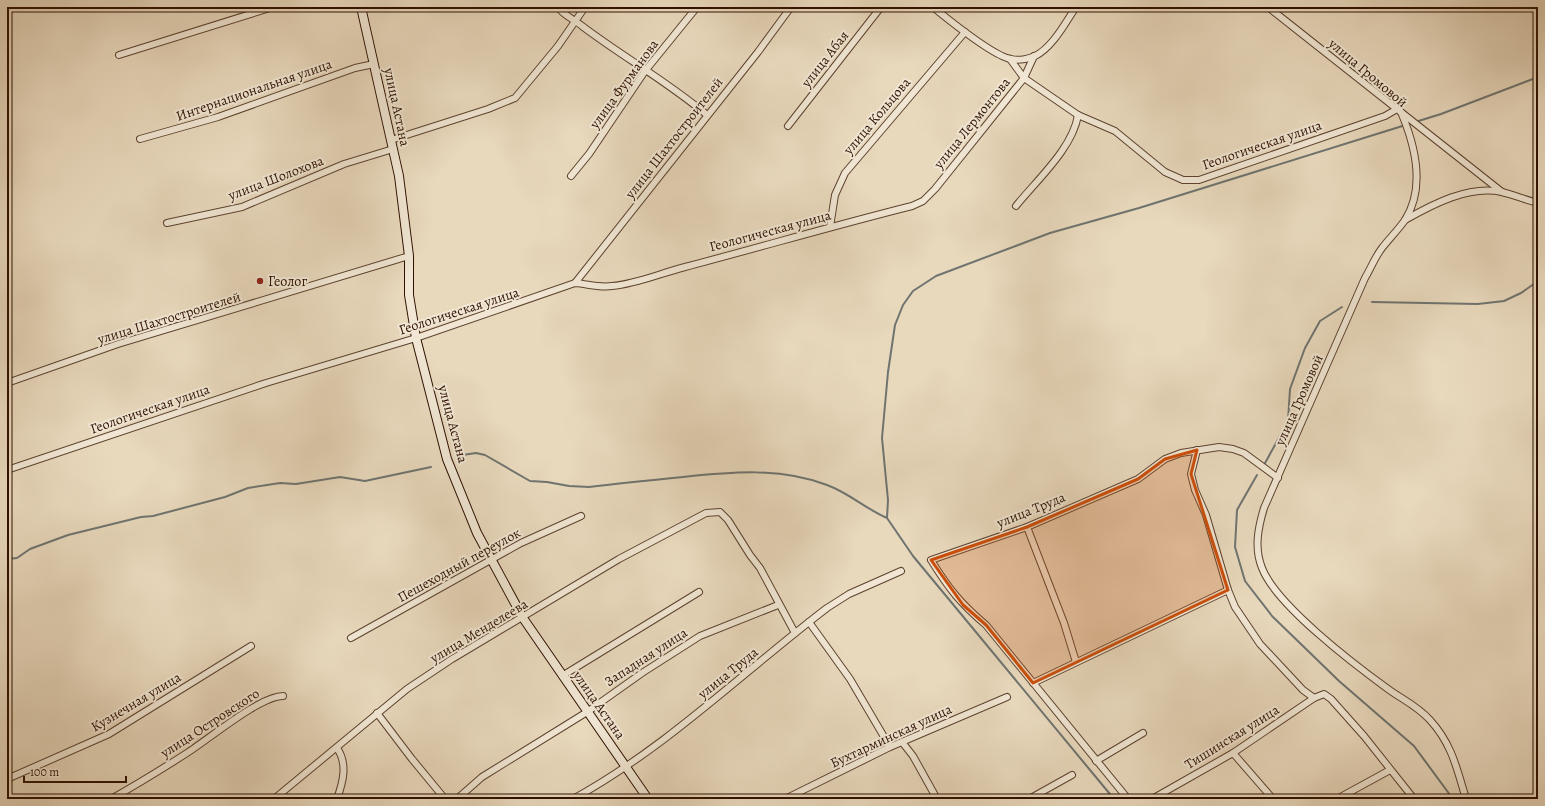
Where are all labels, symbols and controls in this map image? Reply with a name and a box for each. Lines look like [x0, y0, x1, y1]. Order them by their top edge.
street label: улица Абая [796, 27, 853, 92]
street label: улица Громовой [1324, 34, 1412, 112]
street label: улица Фурманова [585, 35, 663, 133]
street label: Интернациональная улица [173, 54, 335, 126]
street label: улица Астана [379, 65, 415, 149]
street label: улица Шахтостроителей [620, 73, 727, 203]
street label: улица Кольцова [838, 73, 915, 159]
street label: улица Лермонтова [929, 73, 1015, 173]
street label: Геологическая улица [1200, 115, 1325, 174]
street label: улица Шолохова [225, 151, 327, 205]
street label: Геологическая улица [707, 205, 834, 256]
place label: Геолог [268, 272, 307, 291]
marker: Геолог [255, 276, 265, 286]
street label: Геологическая улица [396, 282, 522, 339]
street label: улица Шахтостроителей [94, 287, 243, 349]
street label: улица Громовой [1270, 352, 1328, 449]
street label: Геологическая улица [88, 379, 213, 438]
street label: улица Астана [433, 382, 473, 466]
street label: улица Труда [993, 487, 1069, 533]
street label: Пешеходный переулок [394, 523, 524, 607]
street label: улица Менделеева [426, 594, 532, 668]
street label: Западная улица [601, 623, 691, 691]
street label: улица Труда [693, 642, 763, 704]
street label: улица Астана [568, 666, 630, 744]
street label: Кузнечная улица [87, 667, 185, 736]
street label: улица Островского [156, 684, 263, 763]
street label: Бухтарминская улица [827, 699, 955, 773]
street label: Тишинская улица [1181, 700, 1283, 774]
scale bar [24, 758, 126, 784]
text: 100 m [30, 764, 59, 780]

